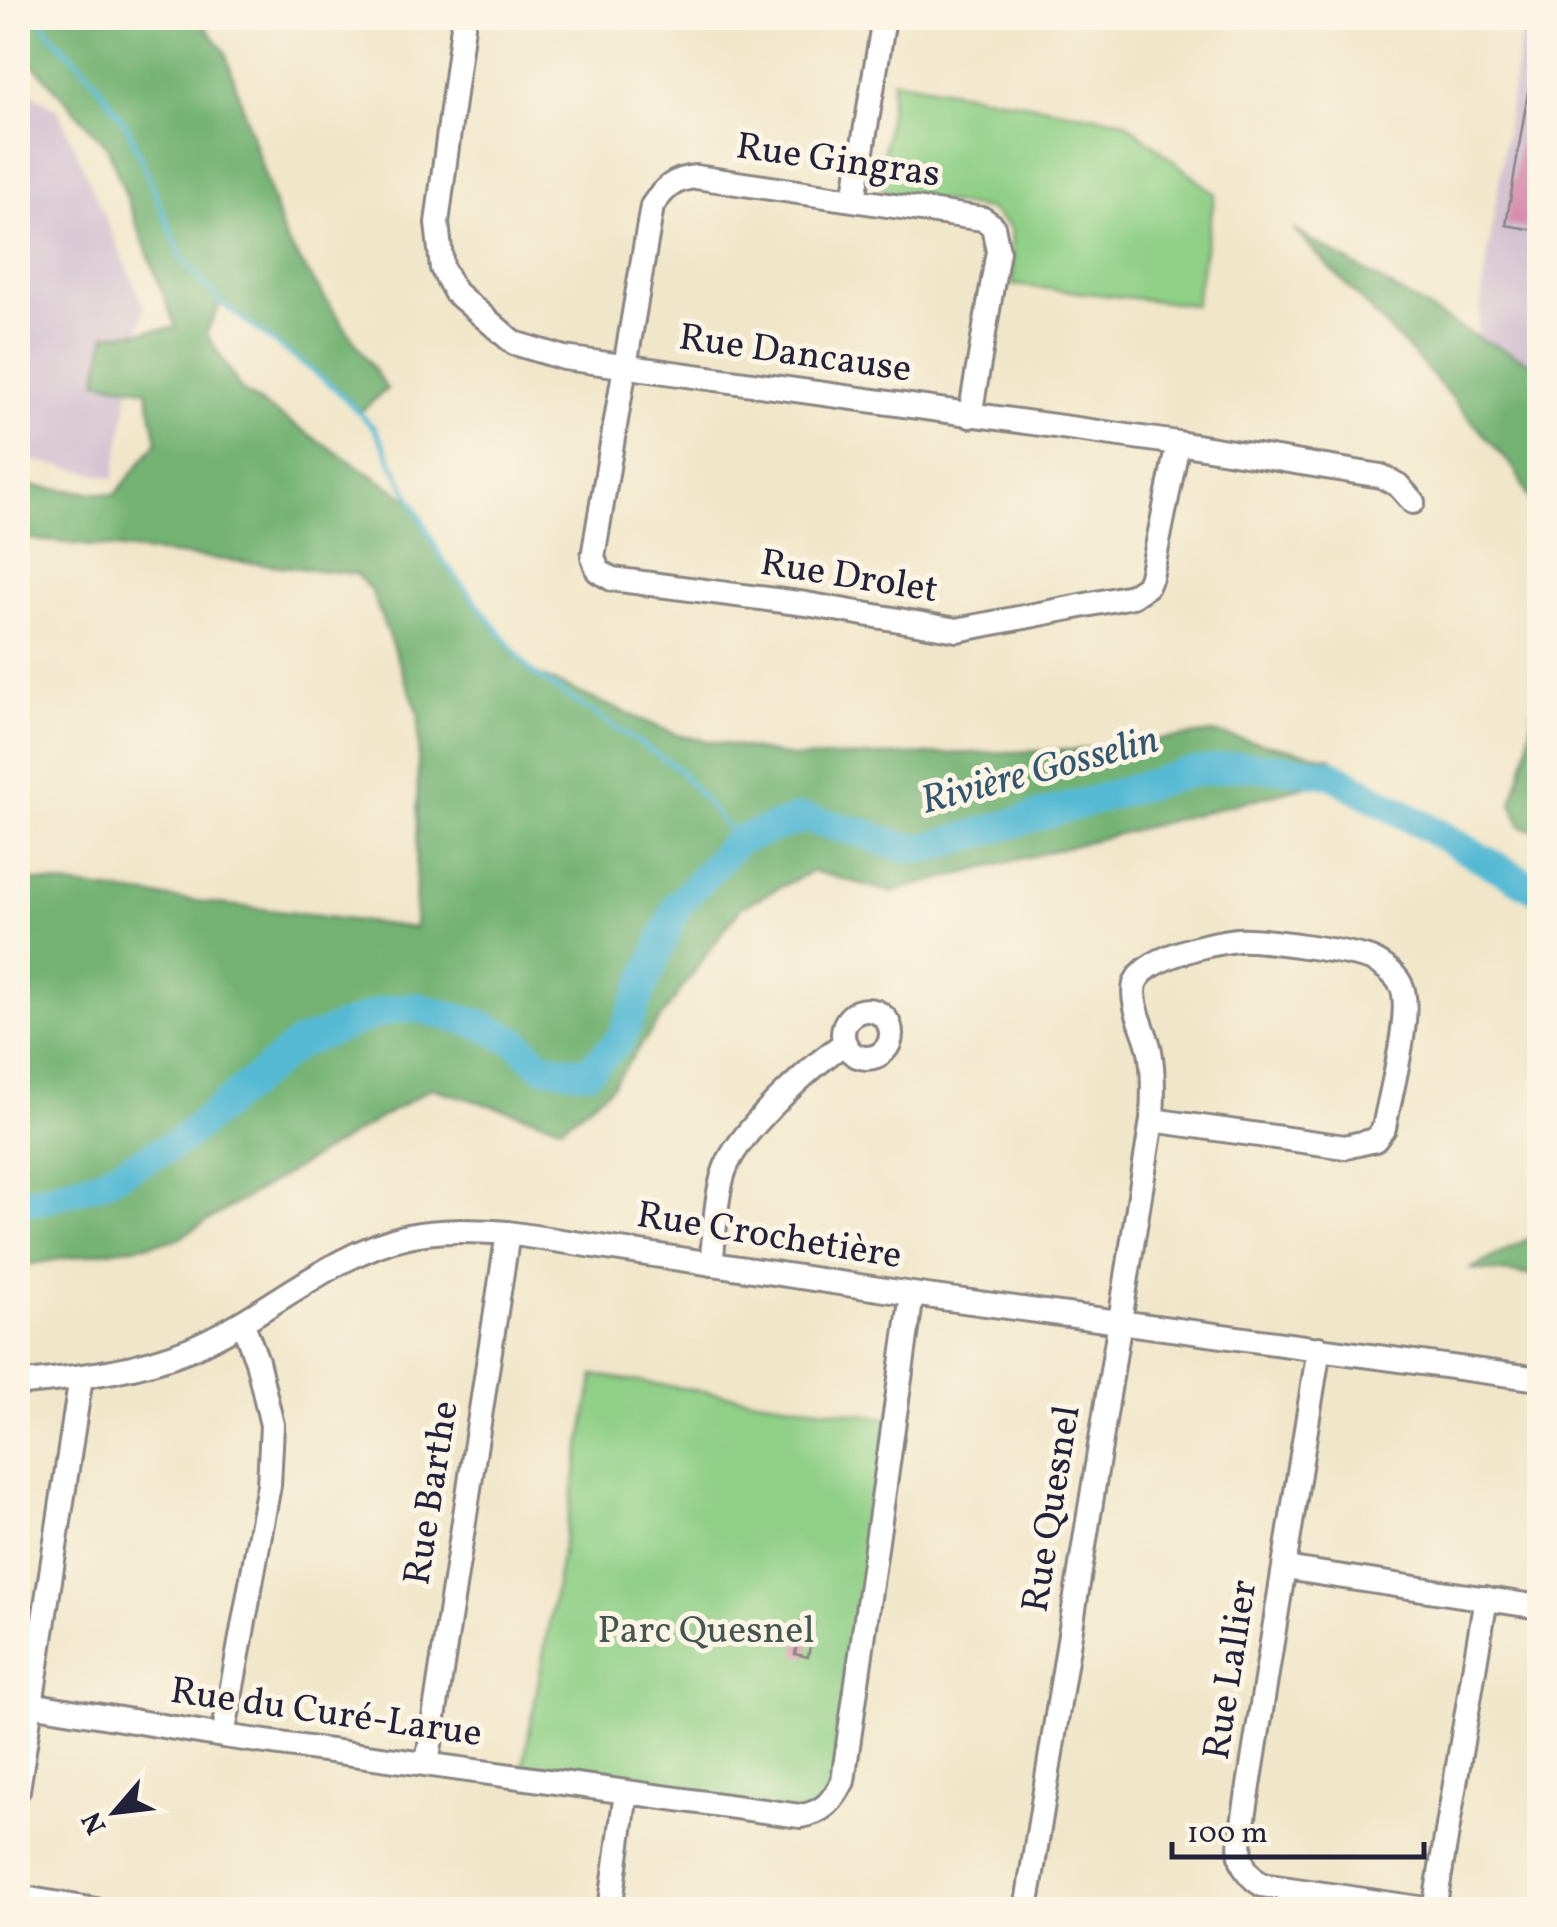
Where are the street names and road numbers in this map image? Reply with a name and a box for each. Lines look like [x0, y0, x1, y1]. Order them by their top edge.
street label: Rue Gingras [733, 121, 943, 203]
street label: Rue Dancause [675, 312, 915, 398]
street label: Rue Drolet [756, 538, 942, 618]
street label: Rue Crochetière [633, 1190, 905, 1284]
street label: Rue Barthe [392, 1397, 474, 1589]
street label: Rue Quesnel [1011, 1402, 1095, 1616]
street label: Rue Lallier [1192, 1576, 1272, 1764]
street label: Rue du Curé-Larue [167, 1666, 485, 1762]

